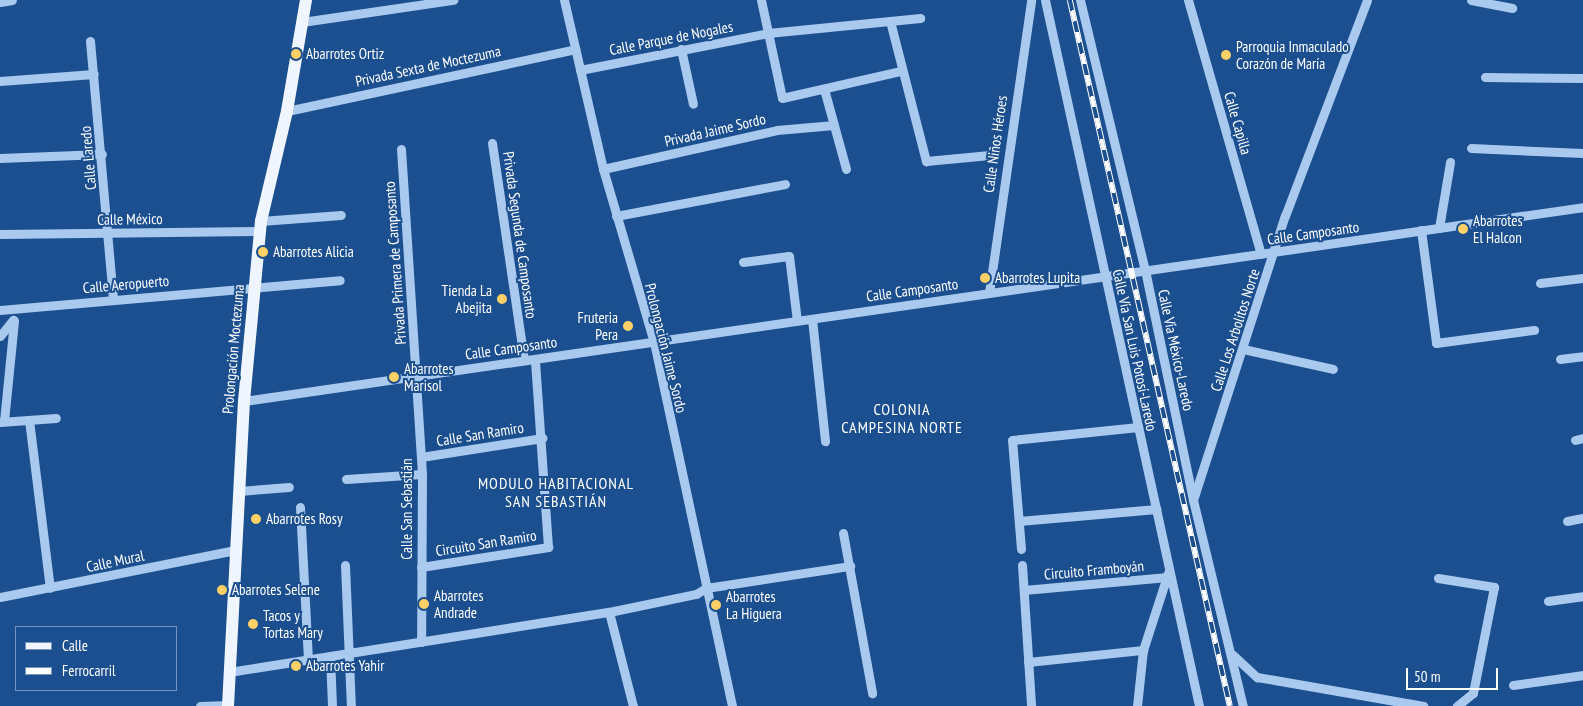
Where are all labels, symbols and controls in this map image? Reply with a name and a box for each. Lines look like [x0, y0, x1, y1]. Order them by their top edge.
street label: Calle Parque de Nogales [608, 17, 734, 59]
place label: Parroquia Inmaculado Corazón de María [1236, 37, 1349, 72]
street label: Privada Sexta de Moctezuma [354, 42, 502, 90]
place label: Abarrotes Ortiz [306, 45, 384, 63]
marker: Abarrotes Ortiz [290, 48, 302, 60]
marker: Parroquia Inmaculado Corazón de María [1220, 49, 1232, 61]
street label: Calle Capilla [1220, 90, 1256, 156]
street label: Calle Niños Héroes [979, 94, 1011, 194]
street label: Privada Jaime Sordo [663, 110, 767, 150]
street label: Calle Laredo [76, 125, 100, 191]
street label: Privada Segunda de Camposanto [499, 150, 541, 320]
street label: Privada Primera de Camposanto [380, 181, 410, 345]
street label: Calle México [97, 209, 163, 229]
place label: Abarrotes El Halcon [1473, 211, 1523, 246]
street label: Calle Camposanto [1266, 218, 1360, 248]
marker: Abarrotes El Halcon [1457, 223, 1469, 235]
place label: Abarrotes Alicia [273, 243, 354, 261]
marker: Abarrotes Alicia [257, 246, 269, 258]
street label: Calle Los Arbolitos Norte [1207, 266, 1263, 394]
street label: Calle Vía San Luis Potosí-Laredo [1109, 267, 1161, 433]
place label: Abarrotes Lupita [995, 269, 1080, 287]
street label: Calle Aeropuerto [82, 271, 170, 297]
marker: Abarrotes Lupita [979, 272, 991, 284]
street label: Calle Camposanto [865, 275, 959, 305]
place label: Tienda La Abejita [442, 281, 492, 316]
street label: Prolongación Jaime Sordo [641, 281, 691, 415]
street label: Prolongación Moctezuma [218, 283, 248, 415]
street label: Calle Vía México-Laredo [1154, 287, 1198, 413]
marker: Tienda La Abejita [496, 293, 508, 305]
place label: Fruteria Pera [578, 308, 618, 343]
marker: Fruteria Pera [622, 320, 634, 332]
street label: Calle Camposanto [464, 333, 558, 363]
place label: Abarrotes Marisol [404, 359, 454, 394]
marker: Abarrotes Marisol [388, 371, 400, 383]
district label: COLONIA CAMPESINA NORTE [839, 399, 965, 437]
street label: Calle San Ramiro [435, 418, 525, 450]
street label: Calle San Sebastián [398, 458, 416, 560]
district label: MODULO HABITACIONAL SAN SEBASTIÁN [476, 473, 636, 511]
place label: Abarrotes Rosy [266, 510, 343, 528]
marker: Abarrotes Rosy [250, 513, 262, 525]
street label: Circuito San Ramiro [434, 526, 538, 560]
street label: Calle Mural [84, 546, 146, 576]
street label: Circuito Framboyán [1043, 557, 1145, 583]
place label: Abarrotes Selene [232, 581, 320, 599]
marker: Abarrotes Selene [216, 584, 228, 596]
place label: Abarrotes Andrade [434, 586, 484, 621]
place label: Abarrotes La Higuera [726, 587, 782, 622]
marker: Abarrotes Andrade [418, 598, 430, 610]
marker: Abarrotes La Higuera [710, 599, 722, 611]
place label: Tacos y Tortas Mary [263, 606, 323, 641]
marker: Tacos y Tortas Mary [247, 618, 259, 630]
legend [15, 626, 178, 691]
text: Calle [62, 636, 88, 655]
place label: Abarrotes Yahir [306, 657, 385, 675]
scale bar [1408, 658, 1500, 690]
marker: Abarrotes Yahir [290, 660, 302, 672]
text: Ferrocarril [62, 661, 115, 680]
text: 50 m [1414, 667, 1440, 686]

